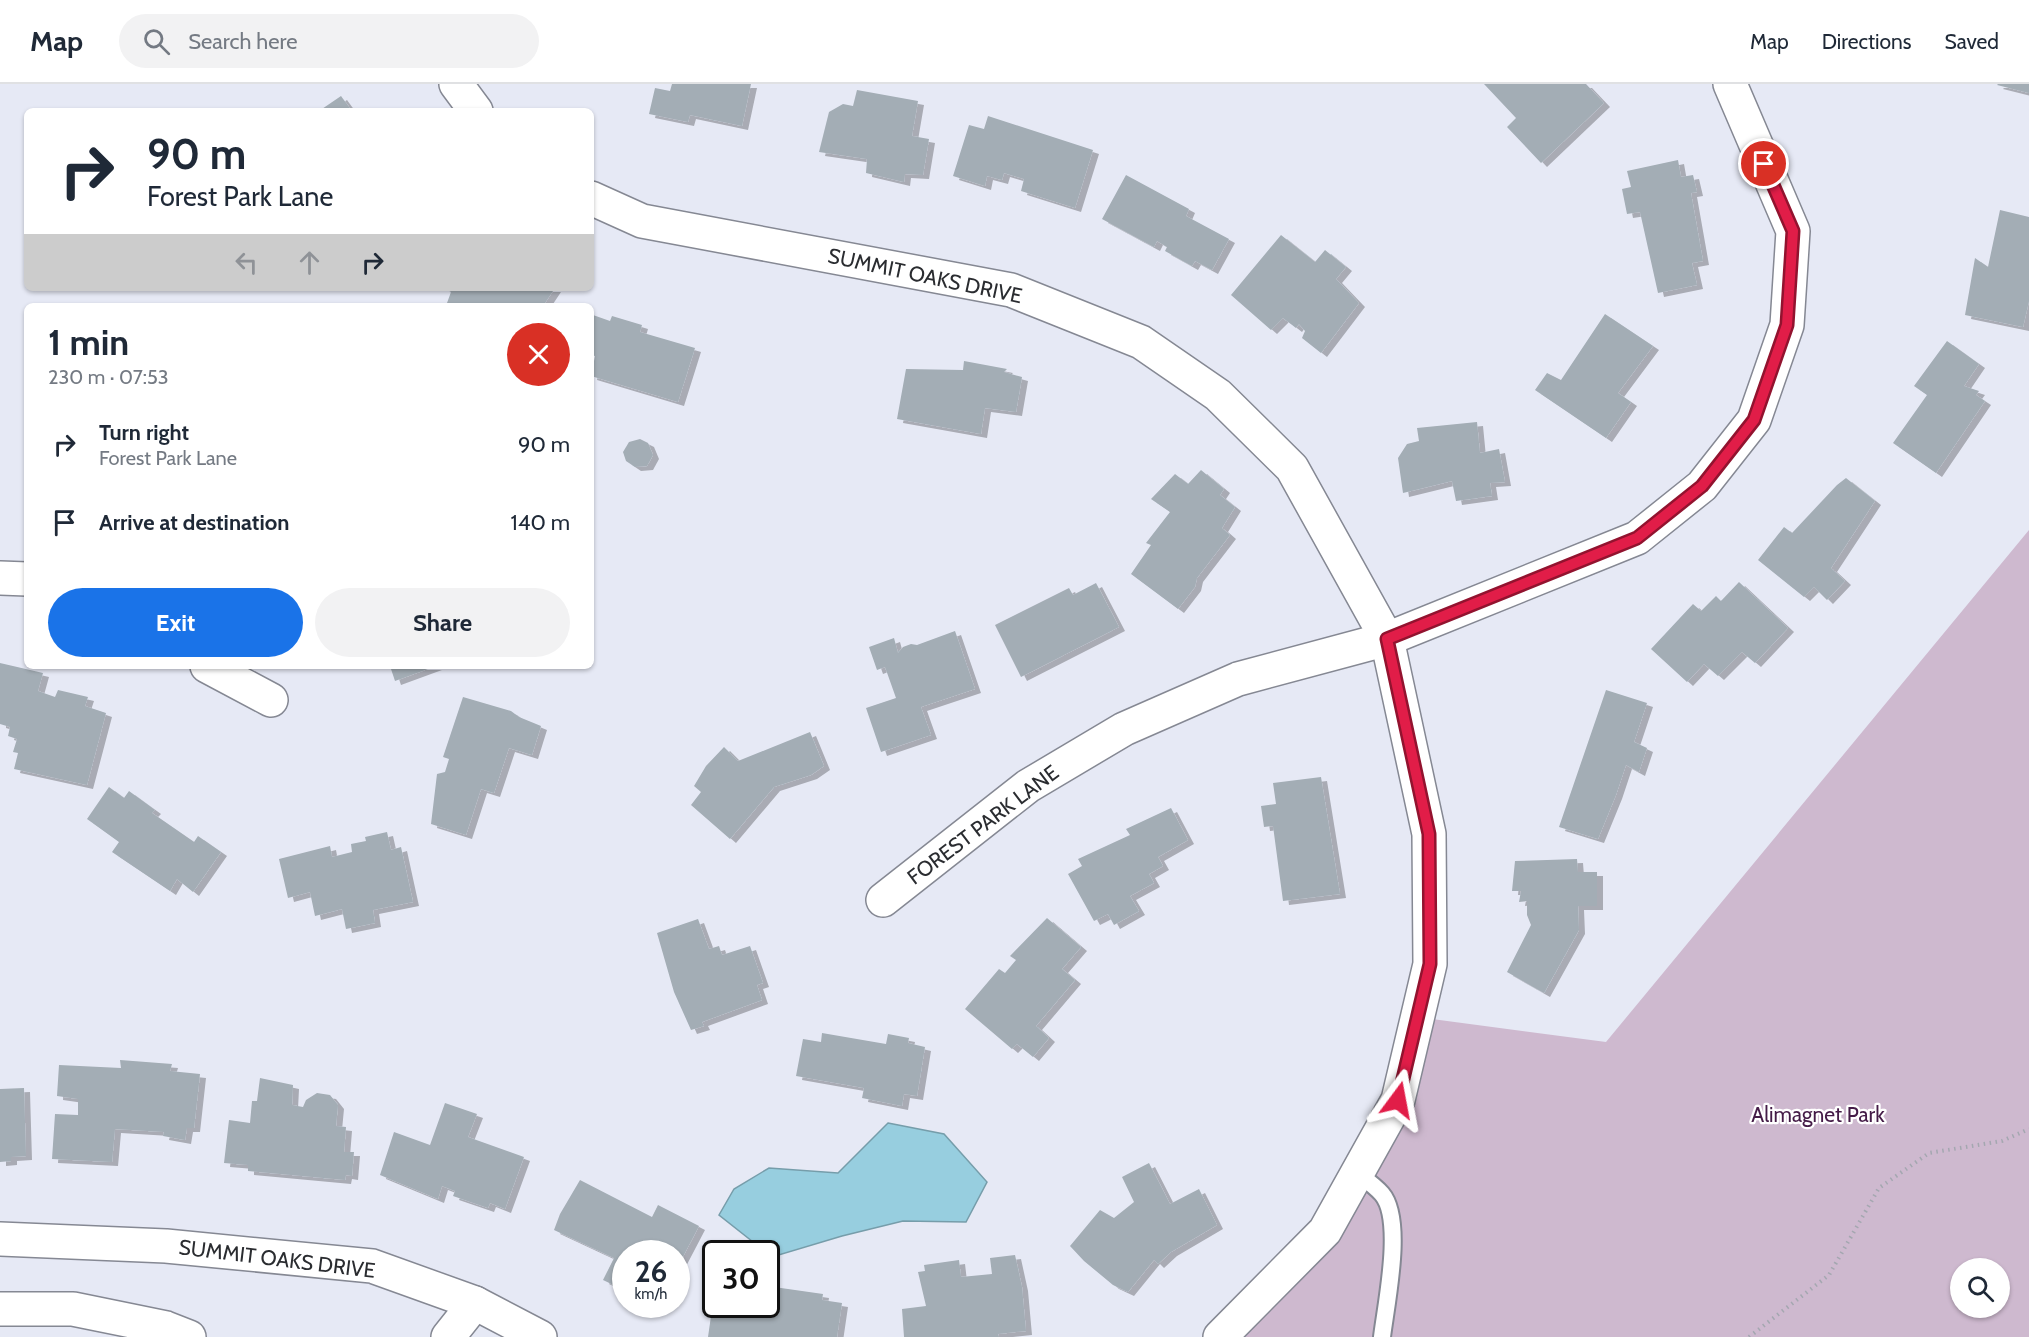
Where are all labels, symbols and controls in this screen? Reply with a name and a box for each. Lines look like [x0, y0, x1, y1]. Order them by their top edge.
search box [119, 14, 539, 68]
text: Map [30, 24, 83, 58]
icon: search [140, 25, 173, 58]
text: Search here [188, 28, 297, 55]
text: Map [1750, 29, 1789, 54]
text: Directions [1822, 29, 1911, 54]
text: Saved [1944, 29, 1999, 54]
text: 90 m [147, 128, 246, 180]
icon: right [48, 132, 126, 210]
pin [1738, 138, 1789, 189]
icon: arrive [1747, 147, 1780, 180]
text: Forest Park Lane [147, 180, 333, 213]
street label: SUMMIT OAKS DRIVE [826, 243, 1025, 308]
icon: left [230, 246, 263, 279]
icon: ahead [293, 246, 326, 279]
icon: right [356, 246, 389, 279]
text: 1 min [48, 320, 129, 364]
button: close [507, 323, 570, 386]
text: 230 m · 07:53 [48, 365, 169, 389]
text: Turn right [99, 419, 189, 446]
icon: right [48, 428, 81, 461]
text: 90 m [518, 431, 570, 458]
text: Forest Park Lane [99, 446, 237, 470]
icon: arrive [48, 506, 81, 539]
text: Arrive at destination [99, 509, 289, 536]
text: 140 m [511, 509, 570, 536]
button: Exit [48, 588, 303, 657]
button: Share [315, 588, 570, 657]
street label: FOREST PARK LANE [902, 760, 1063, 890]
position arrow [1366, 1068, 1430, 1132]
park label: Alimagnet Park [1751, 1102, 1885, 1127]
street label: SUMMIT OAKS DRIVE [177, 1234, 377, 1283]
speed limit sign: 30 [702, 1240, 780, 1318]
text: 26 [635, 1253, 667, 1290]
map controls [1950, 1258, 2010, 1318]
button: search [1950, 1258, 2010, 1318]
text: km/h [635, 1285, 667, 1303]

